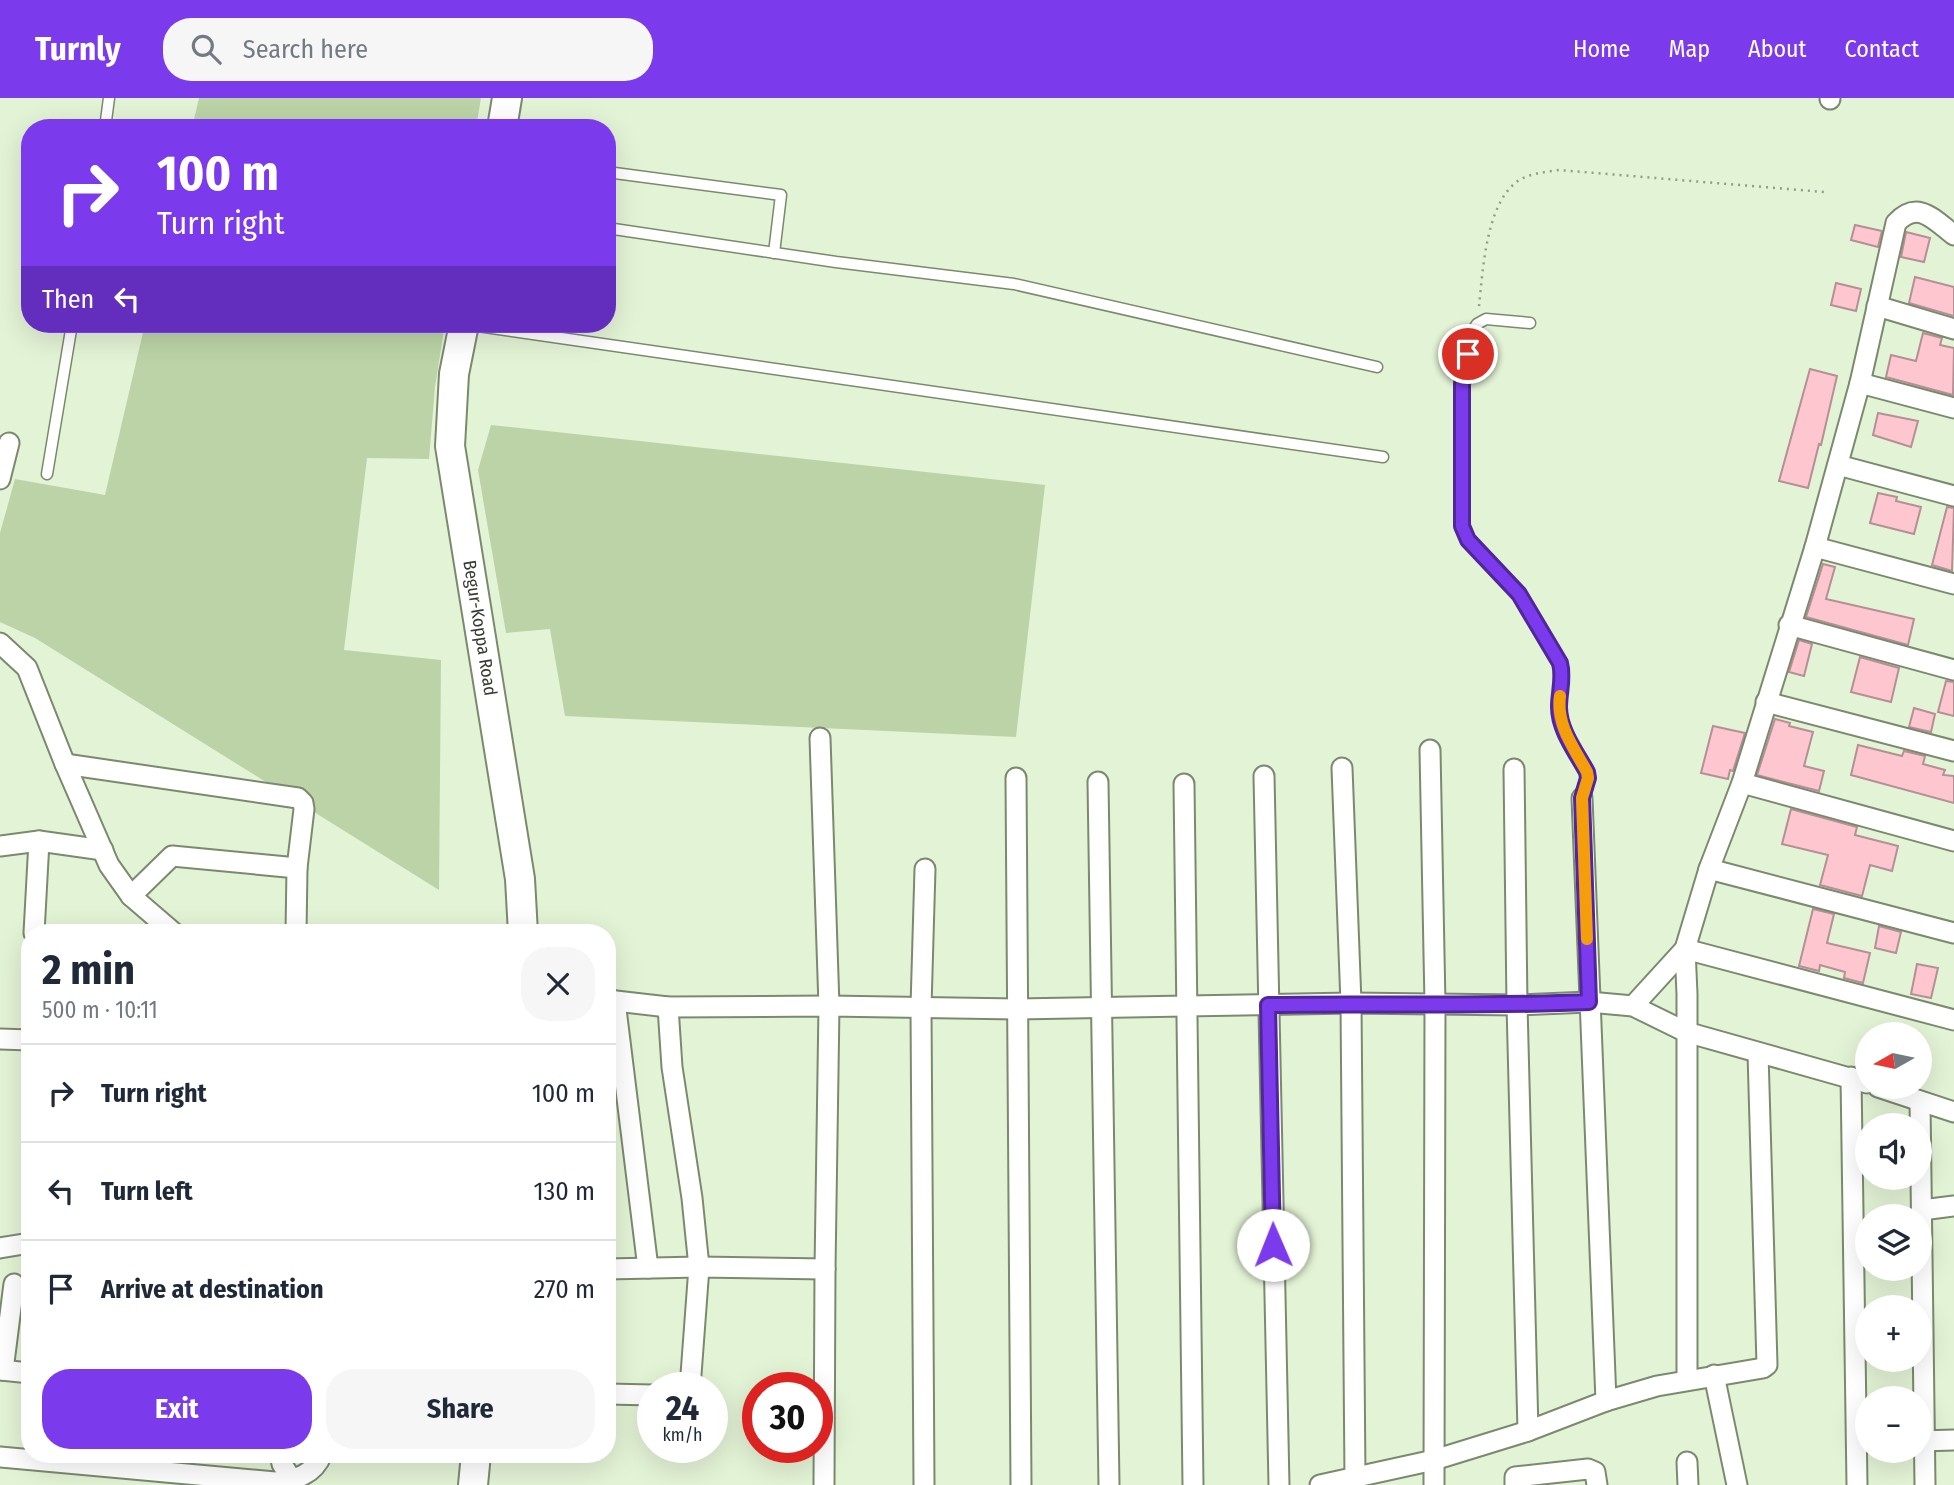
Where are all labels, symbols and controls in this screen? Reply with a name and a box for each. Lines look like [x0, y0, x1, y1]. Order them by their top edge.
search box [163, 18, 653, 81]
text: Turnly [35, 29, 121, 69]
icon: search [187, 30, 225, 68]
text: Search here [243, 34, 368, 65]
text: Home [1573, 35, 1630, 63]
text: Map [1668, 35, 1710, 63]
text: About [1748, 35, 1806, 63]
text: Contact [1844, 35, 1919, 63]
text: 100 m [157, 144, 279, 203]
icon: right [42, 147, 133, 238]
text: Turn right [157, 204, 284, 242]
icon: left [108, 280, 146, 318]
text: Then [42, 284, 94, 315]
pin [1438, 324, 1498, 384]
icon: arrive [1449, 335, 1487, 373]
street label: Begur-Koppa Road [458, 559, 502, 697]
text: 2 min [42, 945, 135, 995]
button: close [521, 947, 595, 1021]
text: 500 m · 10:11 [42, 996, 158, 1024]
north arrow [1855, 1022, 1932, 1099]
map controls [1855, 1022, 1932, 1463]
icon: right [42, 1074, 80, 1112]
text: Turn right [101, 1078, 207, 1109]
text: 100 m [532, 1078, 595, 1109]
button: sound [1855, 1113, 1932, 1190]
icon: left [42, 1172, 80, 1210]
text: Turn left [101, 1176, 193, 1207]
text: 130 m [533, 1176, 595, 1207]
button: layers [1855, 1204, 1932, 1281]
position arrow [1236, 1208, 1310, 1282]
icon: arrive [42, 1270, 80, 1308]
text: Arrive at destination [101, 1274, 324, 1305]
text: 270 m [534, 1274, 595, 1305]
button: + [1855, 1295, 1932, 1372]
button: Exit [42, 1369, 312, 1449]
button: Share [326, 1369, 595, 1449]
speed limit sign: 30 [742, 1372, 833, 1463]
button: − [1855, 1386, 1932, 1463]
text: 24 [666, 1387, 699, 1429]
text: km/h [662, 1424, 703, 1446]

